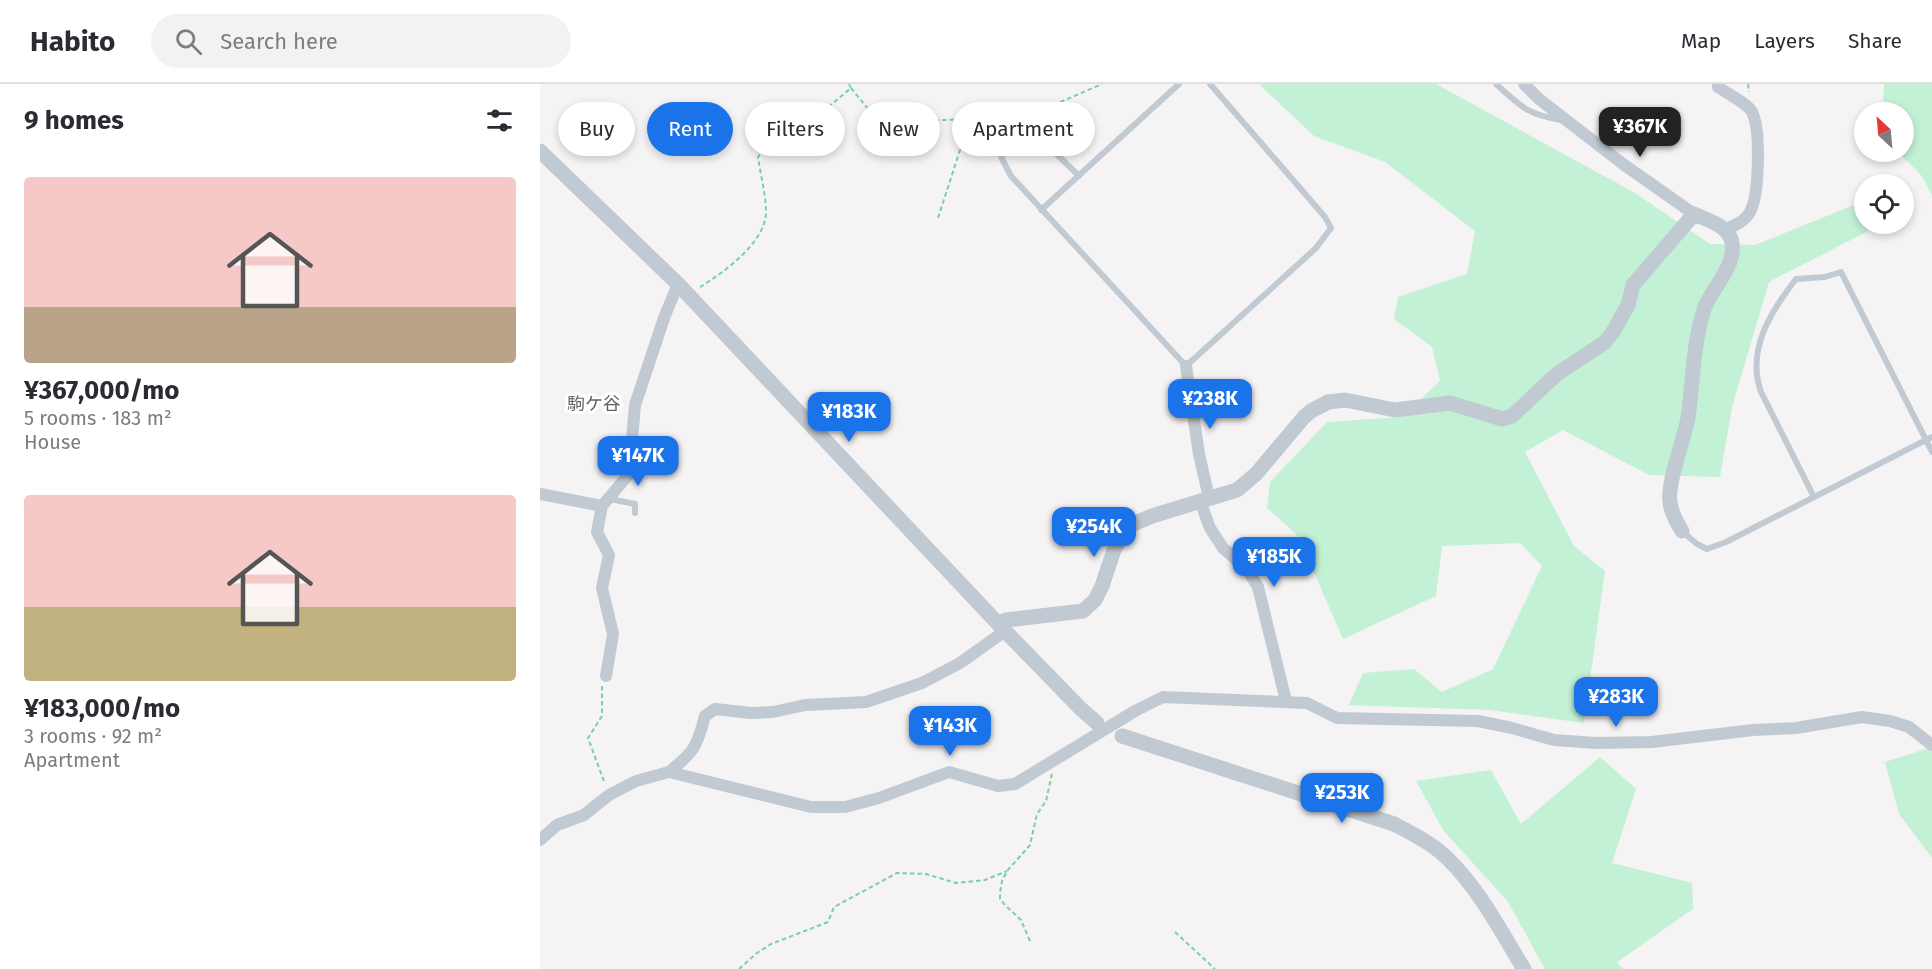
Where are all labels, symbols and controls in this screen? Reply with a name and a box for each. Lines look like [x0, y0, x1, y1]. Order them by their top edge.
search box [151, 14, 571, 68]
text: Habito [30, 25, 115, 58]
icon: search [172, 25, 205, 58]
text: Search here [220, 28, 338, 55]
text: Map [1681, 28, 1721, 54]
text: Layers [1754, 28, 1815, 54]
text: Share [1848, 28, 1902, 54]
chip: Buy [558, 102, 635, 156]
chip: Rent [647, 102, 733, 156]
chip: Filters [745, 102, 845, 156]
chip: New [857, 102, 940, 156]
chip: Apartment [952, 102, 1095, 156]
north arrow [1854, 102, 1914, 162]
map controls [1854, 102, 1914, 234]
icon: filters [483, 104, 516, 137]
text: 9 homes [24, 105, 124, 136]
pin: ¥367K [1598, 107, 1682, 158]
text: ¥367K [1613, 114, 1667, 138]
button: locate [1854, 174, 1914, 234]
icon: home [216, 216, 324, 324]
text: ¥367,000/mo [24, 375, 179, 406]
pin: ¥238K [1168, 379, 1252, 430]
text: ¥238K [1182, 386, 1238, 410]
pin: ¥183K [807, 392, 891, 443]
district label: 駒ケ谷 [567, 393, 621, 415]
text: ¥183K [822, 399, 876, 423]
text: 5 rooms · 183 m² [24, 406, 172, 430]
text: House [24, 430, 81, 454]
pin: ¥147K [596, 436, 680, 487]
text: ¥147K [612, 443, 664, 467]
pin: ¥254K [1052, 507, 1136, 558]
text: ¥254K [1066, 514, 1122, 538]
icon: home [216, 534, 324, 642]
pin: ¥185K [1232, 537, 1316, 588]
text: ¥185K [1246, 544, 1302, 568]
pin: ¥283K [1574, 677, 1658, 728]
text: ¥283K [1588, 684, 1644, 708]
text: ¥183,000/mo [24, 693, 180, 724]
pin: ¥143K [908, 706, 992, 757]
text: ¥143K [923, 713, 977, 737]
text: 3 rooms · 92 m² [24, 724, 162, 748]
text: Apartment [24, 748, 120, 772]
pin: ¥253K [1300, 773, 1384, 824]
text: ¥253K [1315, 780, 1370, 804]

